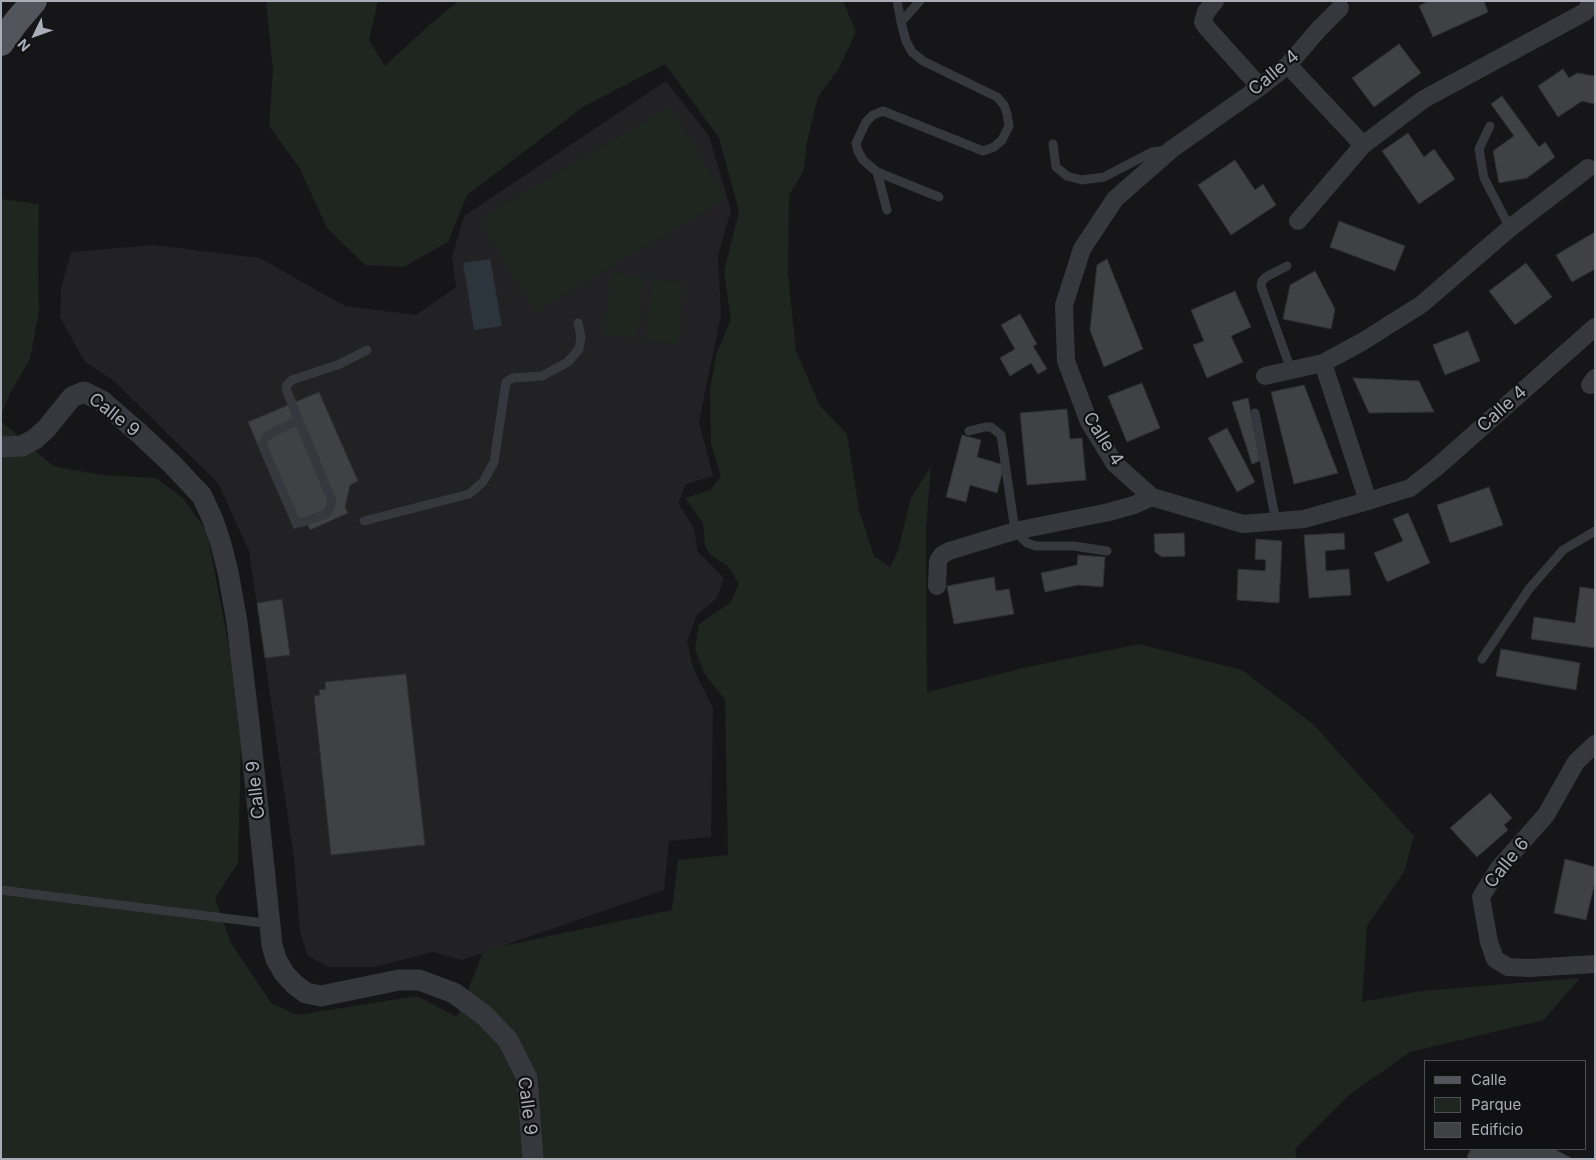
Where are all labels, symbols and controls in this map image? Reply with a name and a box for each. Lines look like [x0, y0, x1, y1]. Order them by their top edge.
north arrow [10, 10, 60, 60]
text: N [14, 36, 33, 55]
street label: Calle 4 [1244, 46, 1304, 100]
street label: Calle 4 [1473, 381, 1531, 437]
street label: Calle 9 [84, 388, 144, 442]
street label: Calle 4 [1078, 408, 1128, 470]
street label: Calle 9 [242, 760, 270, 820]
street label: Calle 6 [1480, 833, 1534, 893]
legend [1424, 1060, 1586, 1150]
text: Calle [1471, 1070, 1506, 1089]
street label: Calle 9 [513, 1076, 541, 1136]
text: Parque [1471, 1095, 1521, 1114]
text: Edificio [1471, 1120, 1523, 1139]

